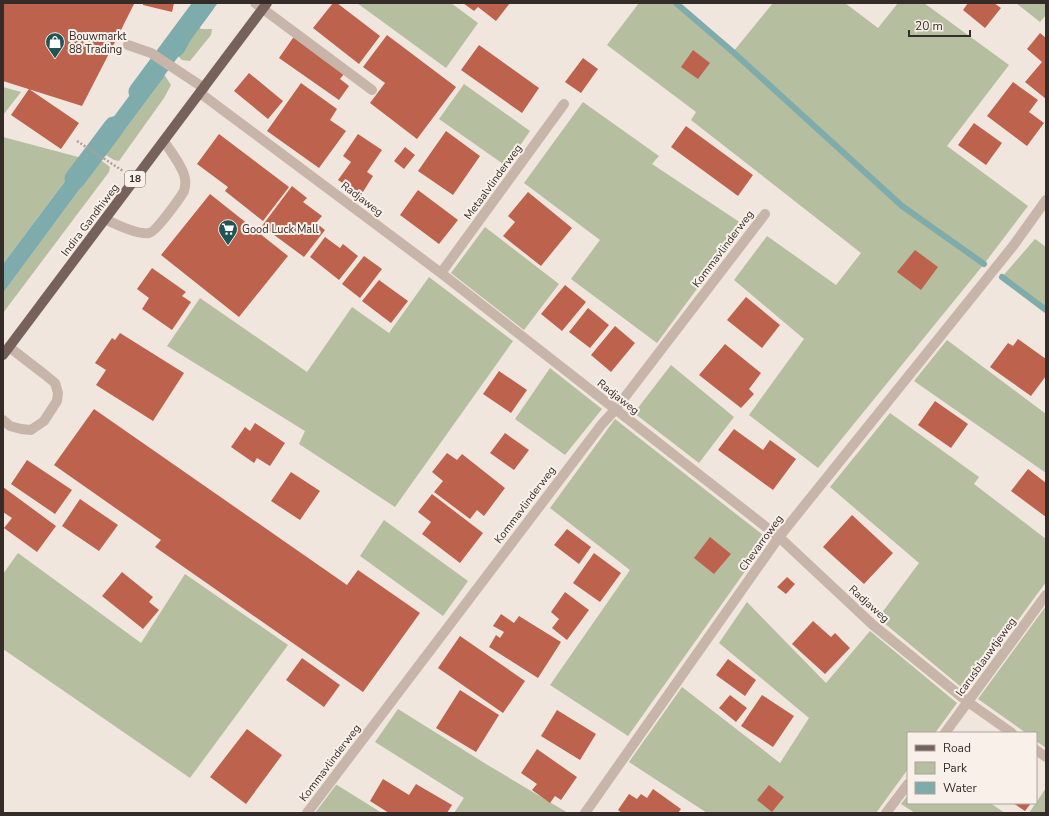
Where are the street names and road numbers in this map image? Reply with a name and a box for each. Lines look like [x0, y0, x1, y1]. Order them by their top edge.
street label: Metaalvlinderweg [461, 141, 525, 223]
road number: 18 [125, 171, 145, 187]
street label: Radjaweg [338, 178, 386, 220]
street label: Indira Gandhiweg [58, 181, 122, 259]
street label: Kommavlinderweg [689, 207, 757, 291]
street label: Radjaweg [594, 376, 642, 418]
street label: Kommavlinderweg [491, 463, 559, 547]
street label: Chevarroweg [735, 512, 787, 574]
street label: Radjaweg [846, 582, 892, 626]
street label: Icarusblauwtjeweg [952, 615, 1020, 699]
street label: Kommavlinderweg [296, 721, 364, 805]

